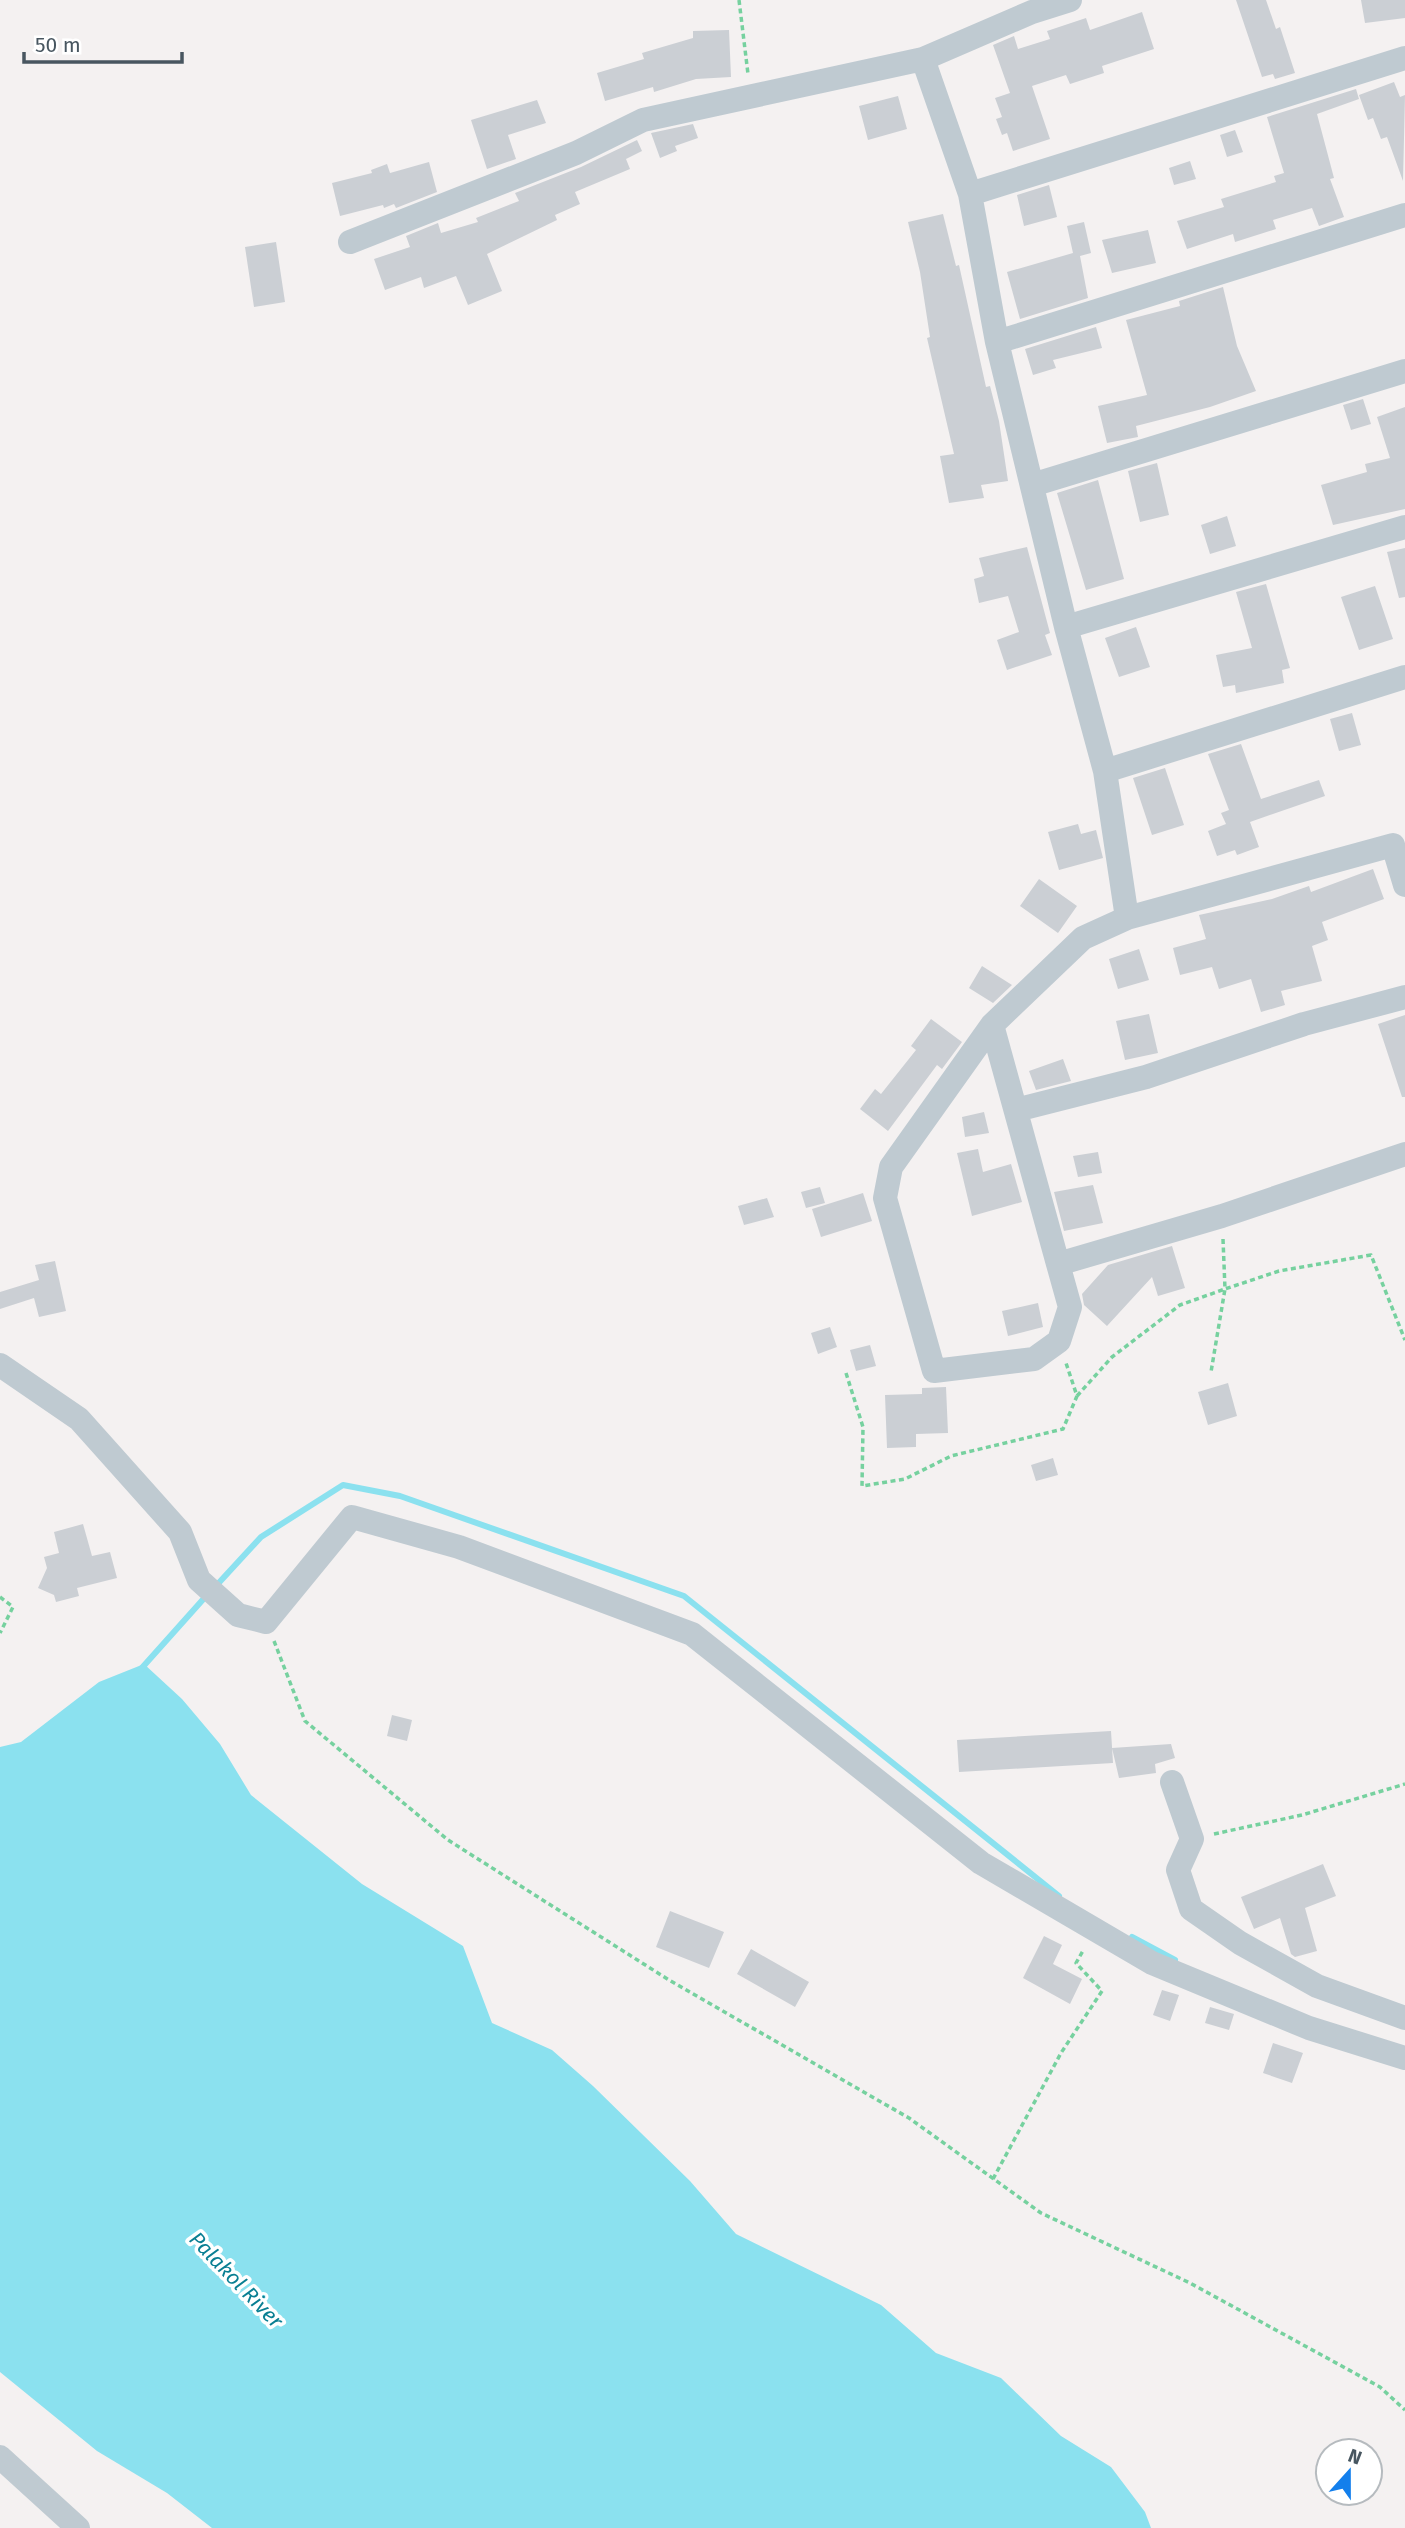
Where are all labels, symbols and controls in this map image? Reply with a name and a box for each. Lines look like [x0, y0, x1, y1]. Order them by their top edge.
scale bar [24, 21, 182, 65]
text: 50 m [35, 32, 81, 58]
water label: Palakol River [184, 2226, 289, 2334]
north arrow [1314, 2437, 1384, 2507]
text: N [1345, 2444, 1365, 2470]

